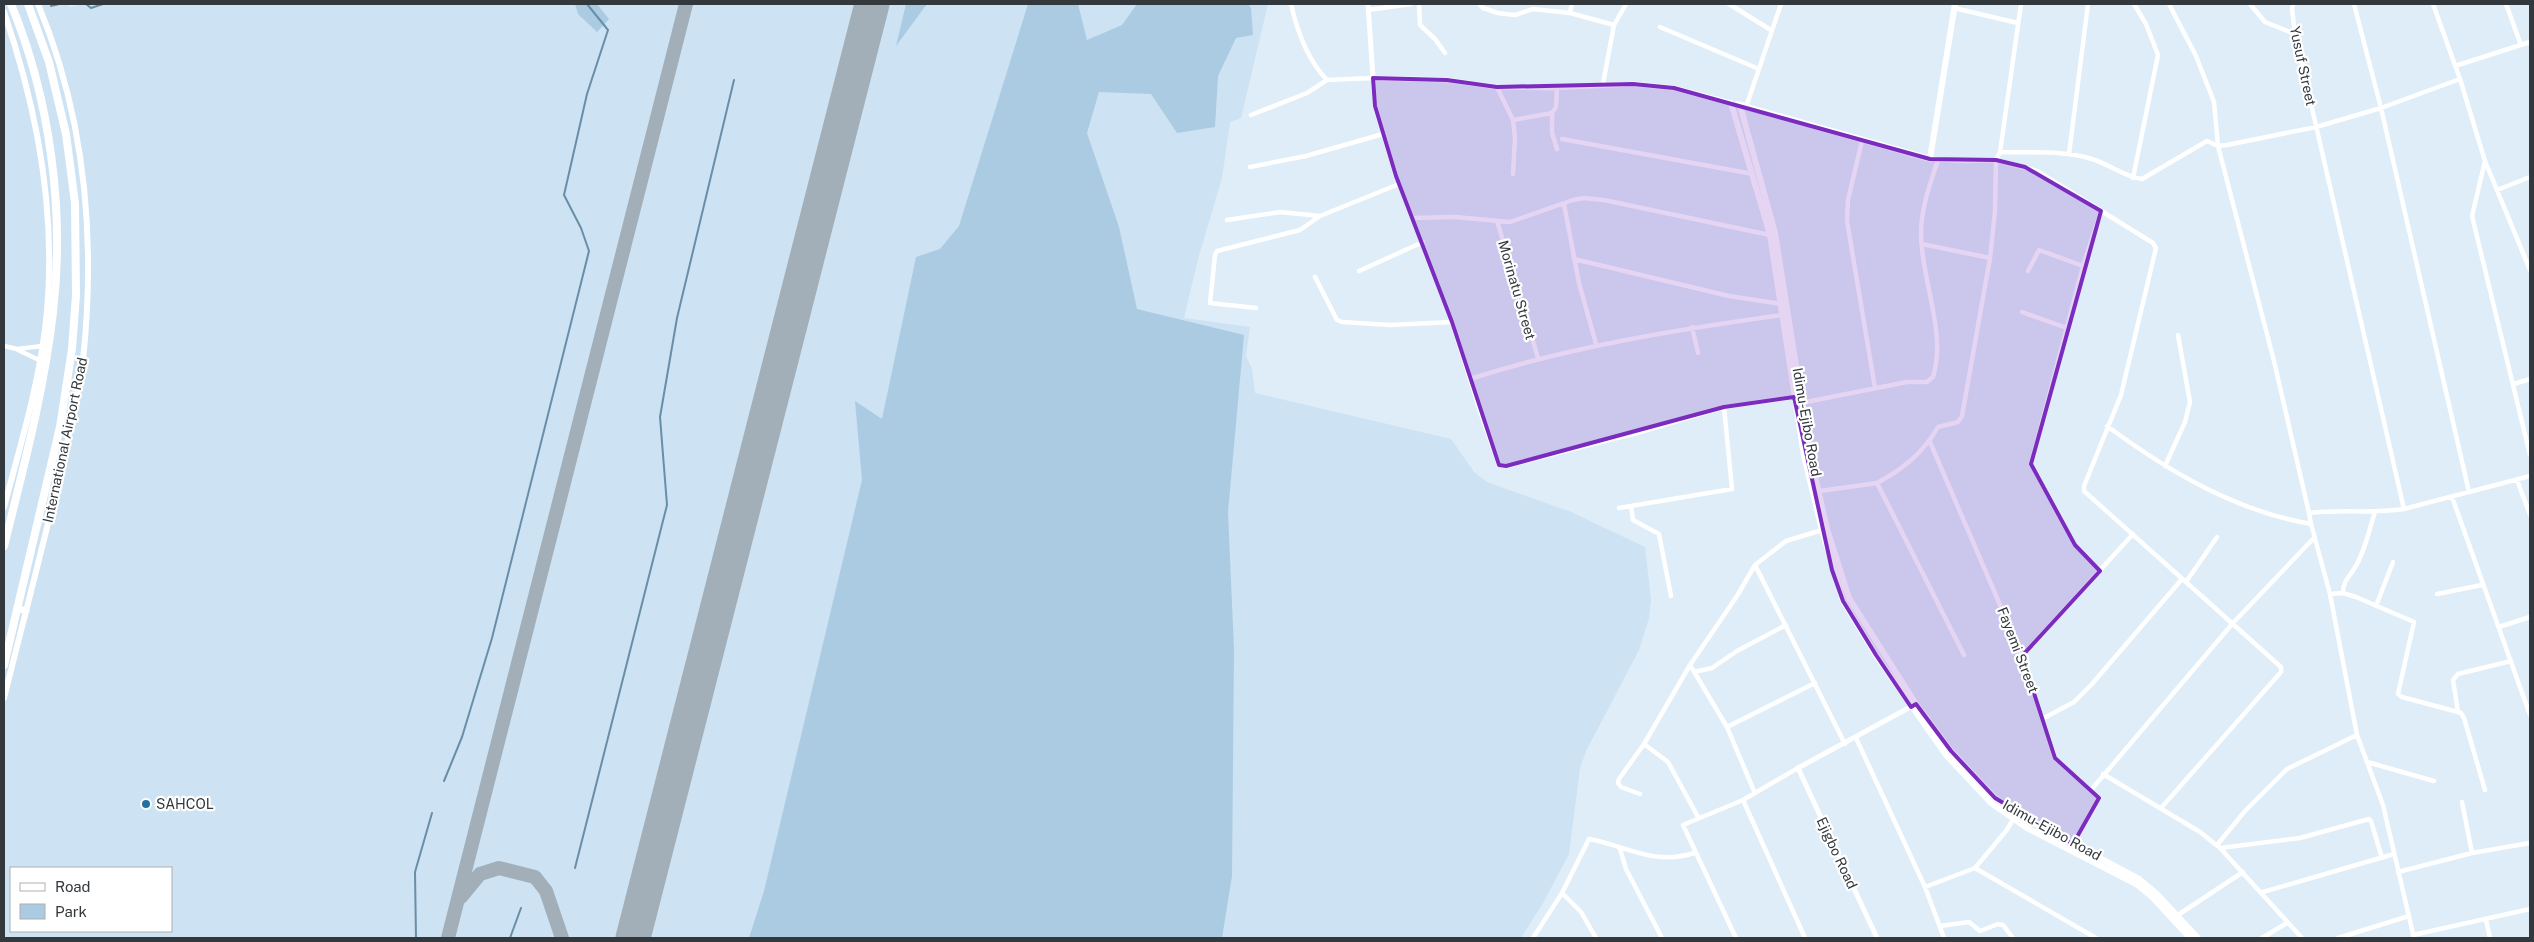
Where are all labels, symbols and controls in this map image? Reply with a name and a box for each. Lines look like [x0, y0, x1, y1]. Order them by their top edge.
street label: Yusuf Street [2287, 25, 2319, 107]
street label: Morinatu Street [1495, 239, 1539, 341]
street label: International Airport Road [40, 356, 90, 524]
street label: Idimu-Ejibo Road [1790, 366, 1824, 478]
street label: Fayemi Street [1994, 605, 2042, 695]
place label: SAHCOL [156, 796, 214, 812]
street label: Idimu-Ejibo Road [2000, 796, 2104, 864]
marker: SAHCOL [140, 798, 152, 810]
street label: Ejigbo Road [1813, 815, 1861, 891]
legend [10, 867, 172, 932]
text: Road [55, 878, 91, 895]
text: Park [55, 903, 87, 920]

